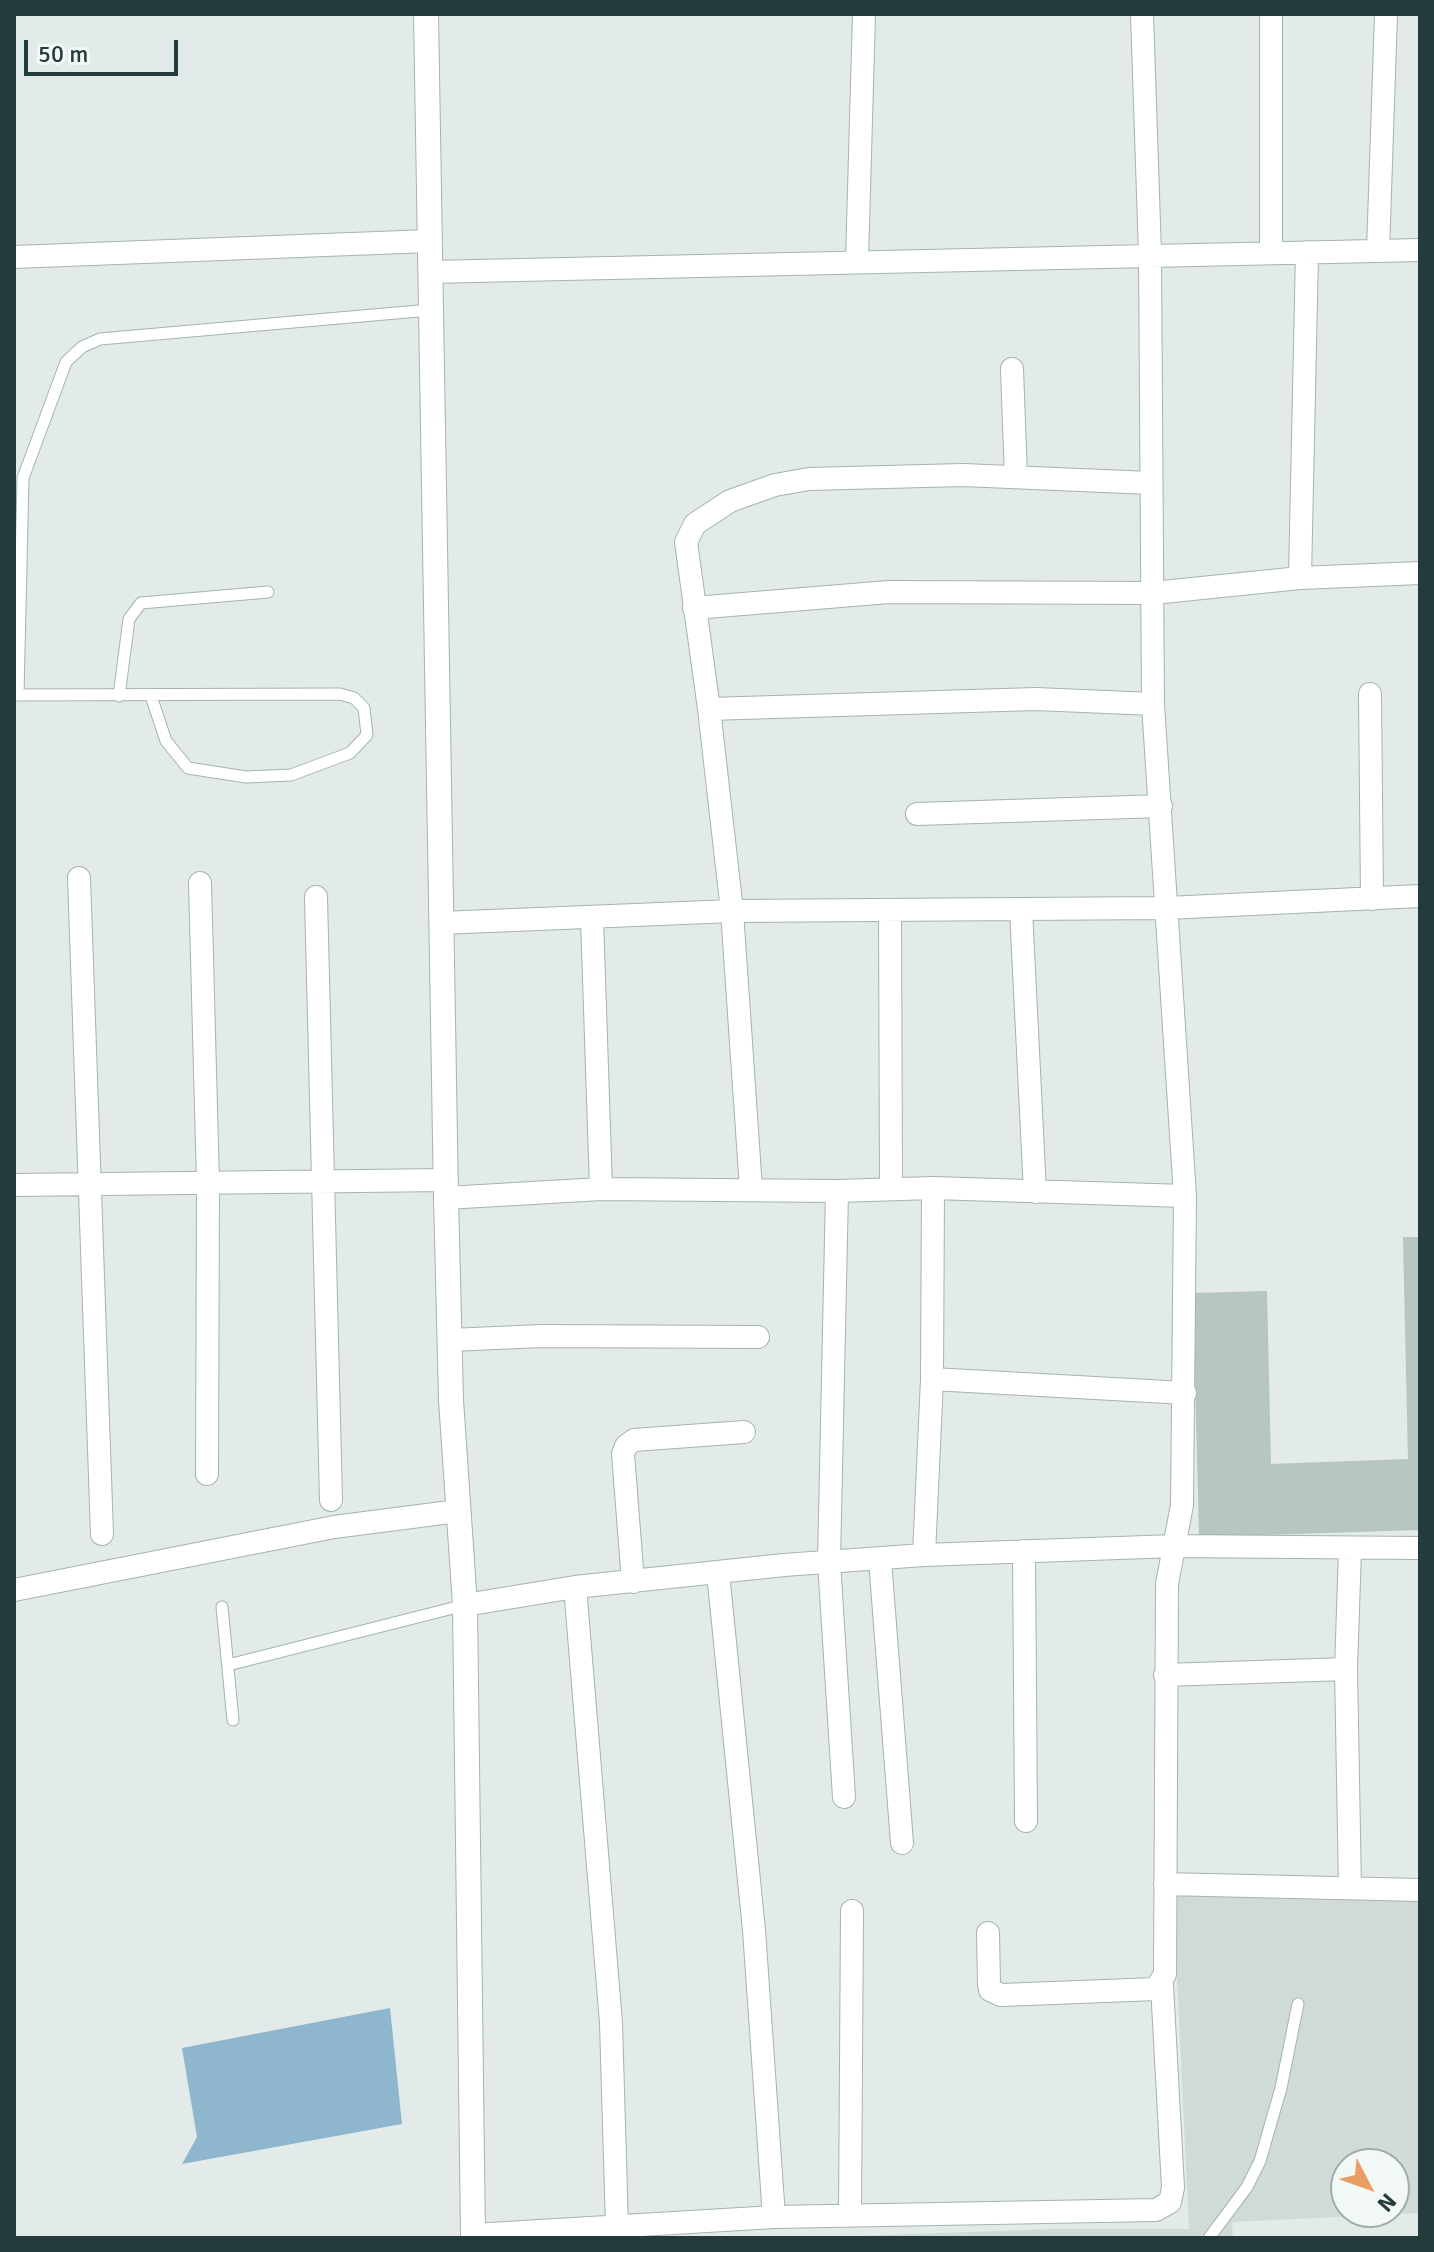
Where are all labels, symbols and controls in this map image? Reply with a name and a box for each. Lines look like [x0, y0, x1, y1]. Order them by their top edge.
scale bar [28, 24, 182, 74]
text: 50 m [38, 39, 88, 69]
north arrow [1330, 2148, 1410, 2228]
text: N [1372, 2188, 1402, 2217]

